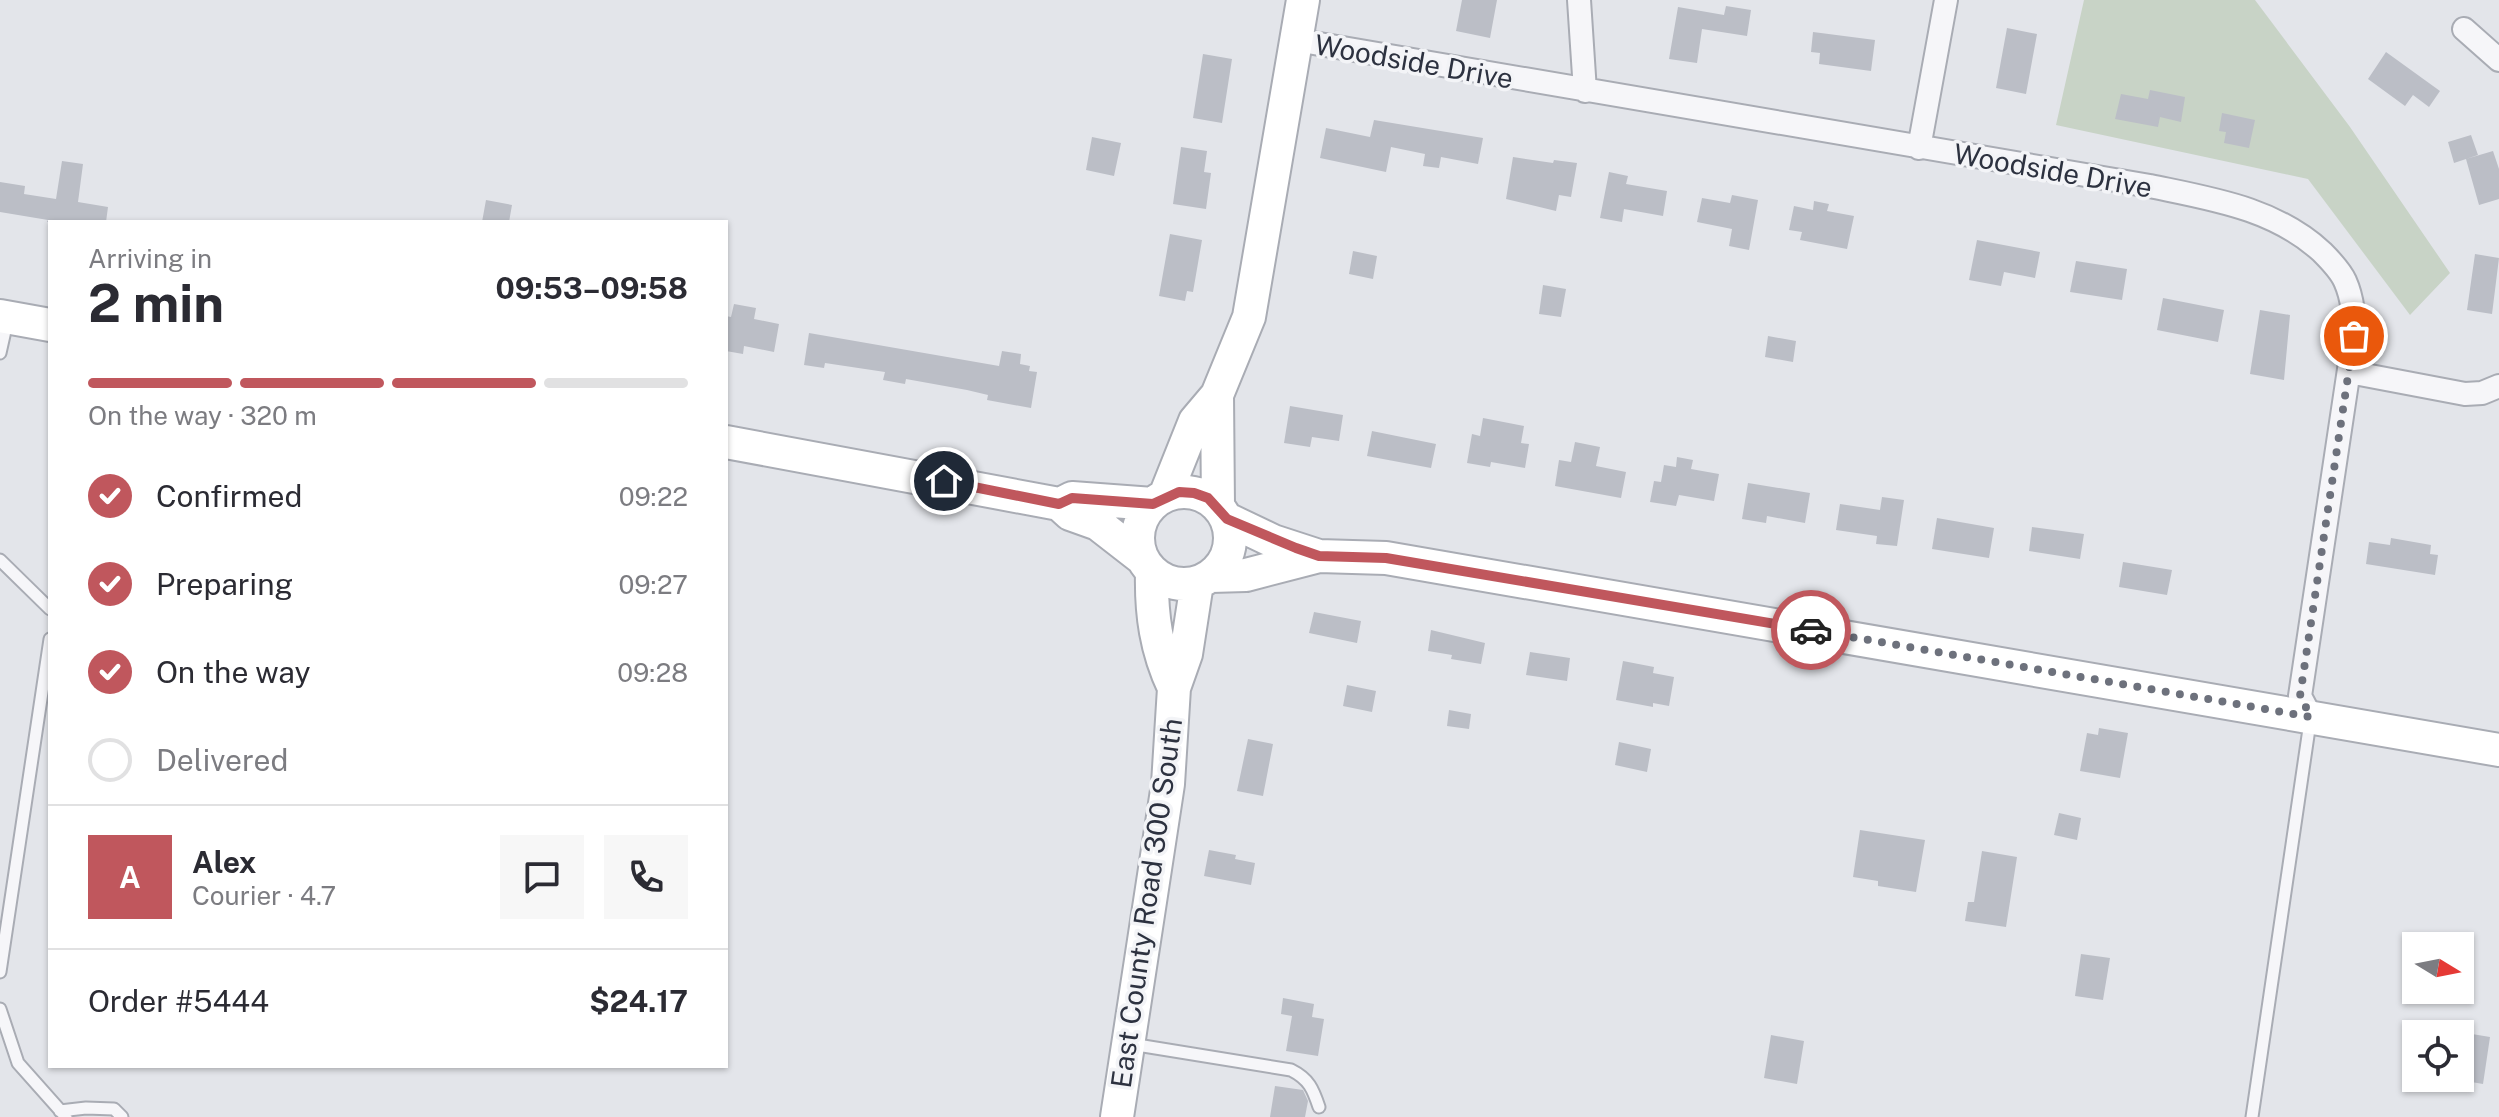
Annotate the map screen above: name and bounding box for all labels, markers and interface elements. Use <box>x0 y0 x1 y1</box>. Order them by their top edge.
street label: Woodside Drive <box>1312 27 1516 95</box>
street label: Woodside Drive <box>1951 136 2155 204</box>
text: Arriving in <box>88 243 212 274</box>
text: 09:53–09:58 <box>495 270 688 306</box>
text: 2 min <box>88 273 224 334</box>
pin <box>2320 302 2388 370</box>
icon: bag <box>2332 314 2376 358</box>
text: On the way · 320 m <box>88 400 317 431</box>
pin <box>910 447 978 515</box>
icon: home <box>922 459 966 503</box>
icon: check <box>88 474 132 518</box>
text: Confirmed <box>156 478 302 514</box>
text: 09:22 <box>619 481 688 512</box>
icon: check <box>88 562 132 606</box>
text: Preparing <box>156 566 293 602</box>
text: 09:27 <box>619 569 688 600</box>
courier <box>1771 590 1851 670</box>
icon: car <box>1789 608 1833 652</box>
icon: check <box>88 650 132 694</box>
text: On the way <box>156 654 310 690</box>
text: 09:28 <box>617 657 688 688</box>
street label: East County Road 300 South <box>1104 716 1188 1090</box>
text: Delivered <box>156 742 288 778</box>
button: chat <box>500 835 584 919</box>
button: phone <box>604 835 688 919</box>
text: Alex <box>192 844 256 880</box>
text: A <box>119 859 141 895</box>
text: Courier · 4.7 <box>192 880 336 911</box>
north arrow <box>2402 932 2474 1004</box>
map controls <box>2402 932 2474 1092</box>
text: Order #5444 <box>88 983 269 1019</box>
text: $24.17 <box>589 983 688 1019</box>
button: locate <box>2402 1020 2474 1092</box>

